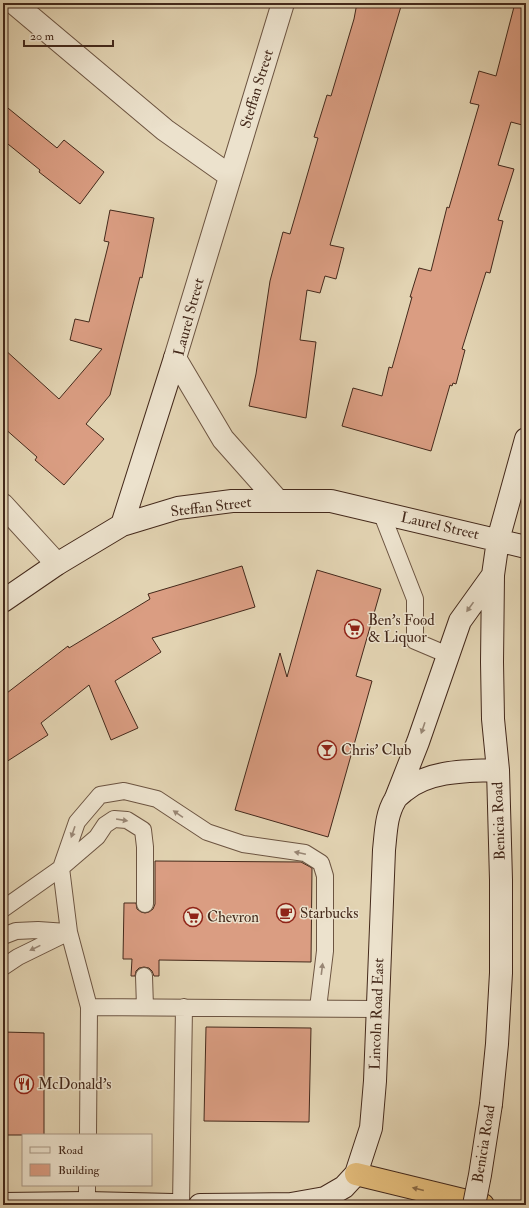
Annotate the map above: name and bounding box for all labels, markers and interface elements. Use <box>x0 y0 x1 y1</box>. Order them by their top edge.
scale bar <box>24 22 113 48</box>
text: 20 m <box>30 29 55 44</box>
street label: Steffan Street <box>236 47 278 131</box>
street label: Laurel Street <box>169 276 209 358</box>
street label: Steffan Street <box>170 493 253 521</box>
street label: Laurel Street <box>399 508 481 544</box>
one-way arrow <box>466 602 474 612</box>
place label: Ben's Food & Liquor <box>368 611 435 647</box>
supermarket icon: Ben's Food & Liquor <box>343 618 365 640</box>
one-way arrow <box>420 722 426 734</box>
bar icon: Chris' Club <box>316 739 338 761</box>
place label: Chris' Club <box>341 741 411 760</box>
street label: Benicia Road <box>488 781 510 861</box>
one-way arrow <box>173 810 183 818</box>
one-way arrow <box>116 817 129 823</box>
one-way arrow <box>70 826 76 838</box>
one-way arrow <box>294 849 306 855</box>
cafe icon: Starbucks <box>275 902 297 924</box>
place label: Starbucks <box>300 904 358 923</box>
supermarket icon: Chevron <box>182 906 204 928</box>
place label: Chevron <box>207 908 259 927</box>
one-way arrow <box>30 945 41 952</box>
street label: Lincoln Road East <box>366 958 388 1070</box>
one-way arrow <box>319 963 326 975</box>
restaurant icon: McDonald's <box>13 1073 35 1095</box>
place label: McDonald's <box>38 1075 111 1094</box>
street label: Benicia Road <box>468 1103 500 1184</box>
legend <box>22 1134 152 1186</box>
text: Road <box>58 1143 83 1158</box>
text: Building <box>58 1163 101 1178</box>
one-way arrow <box>411 1186 424 1192</box>

